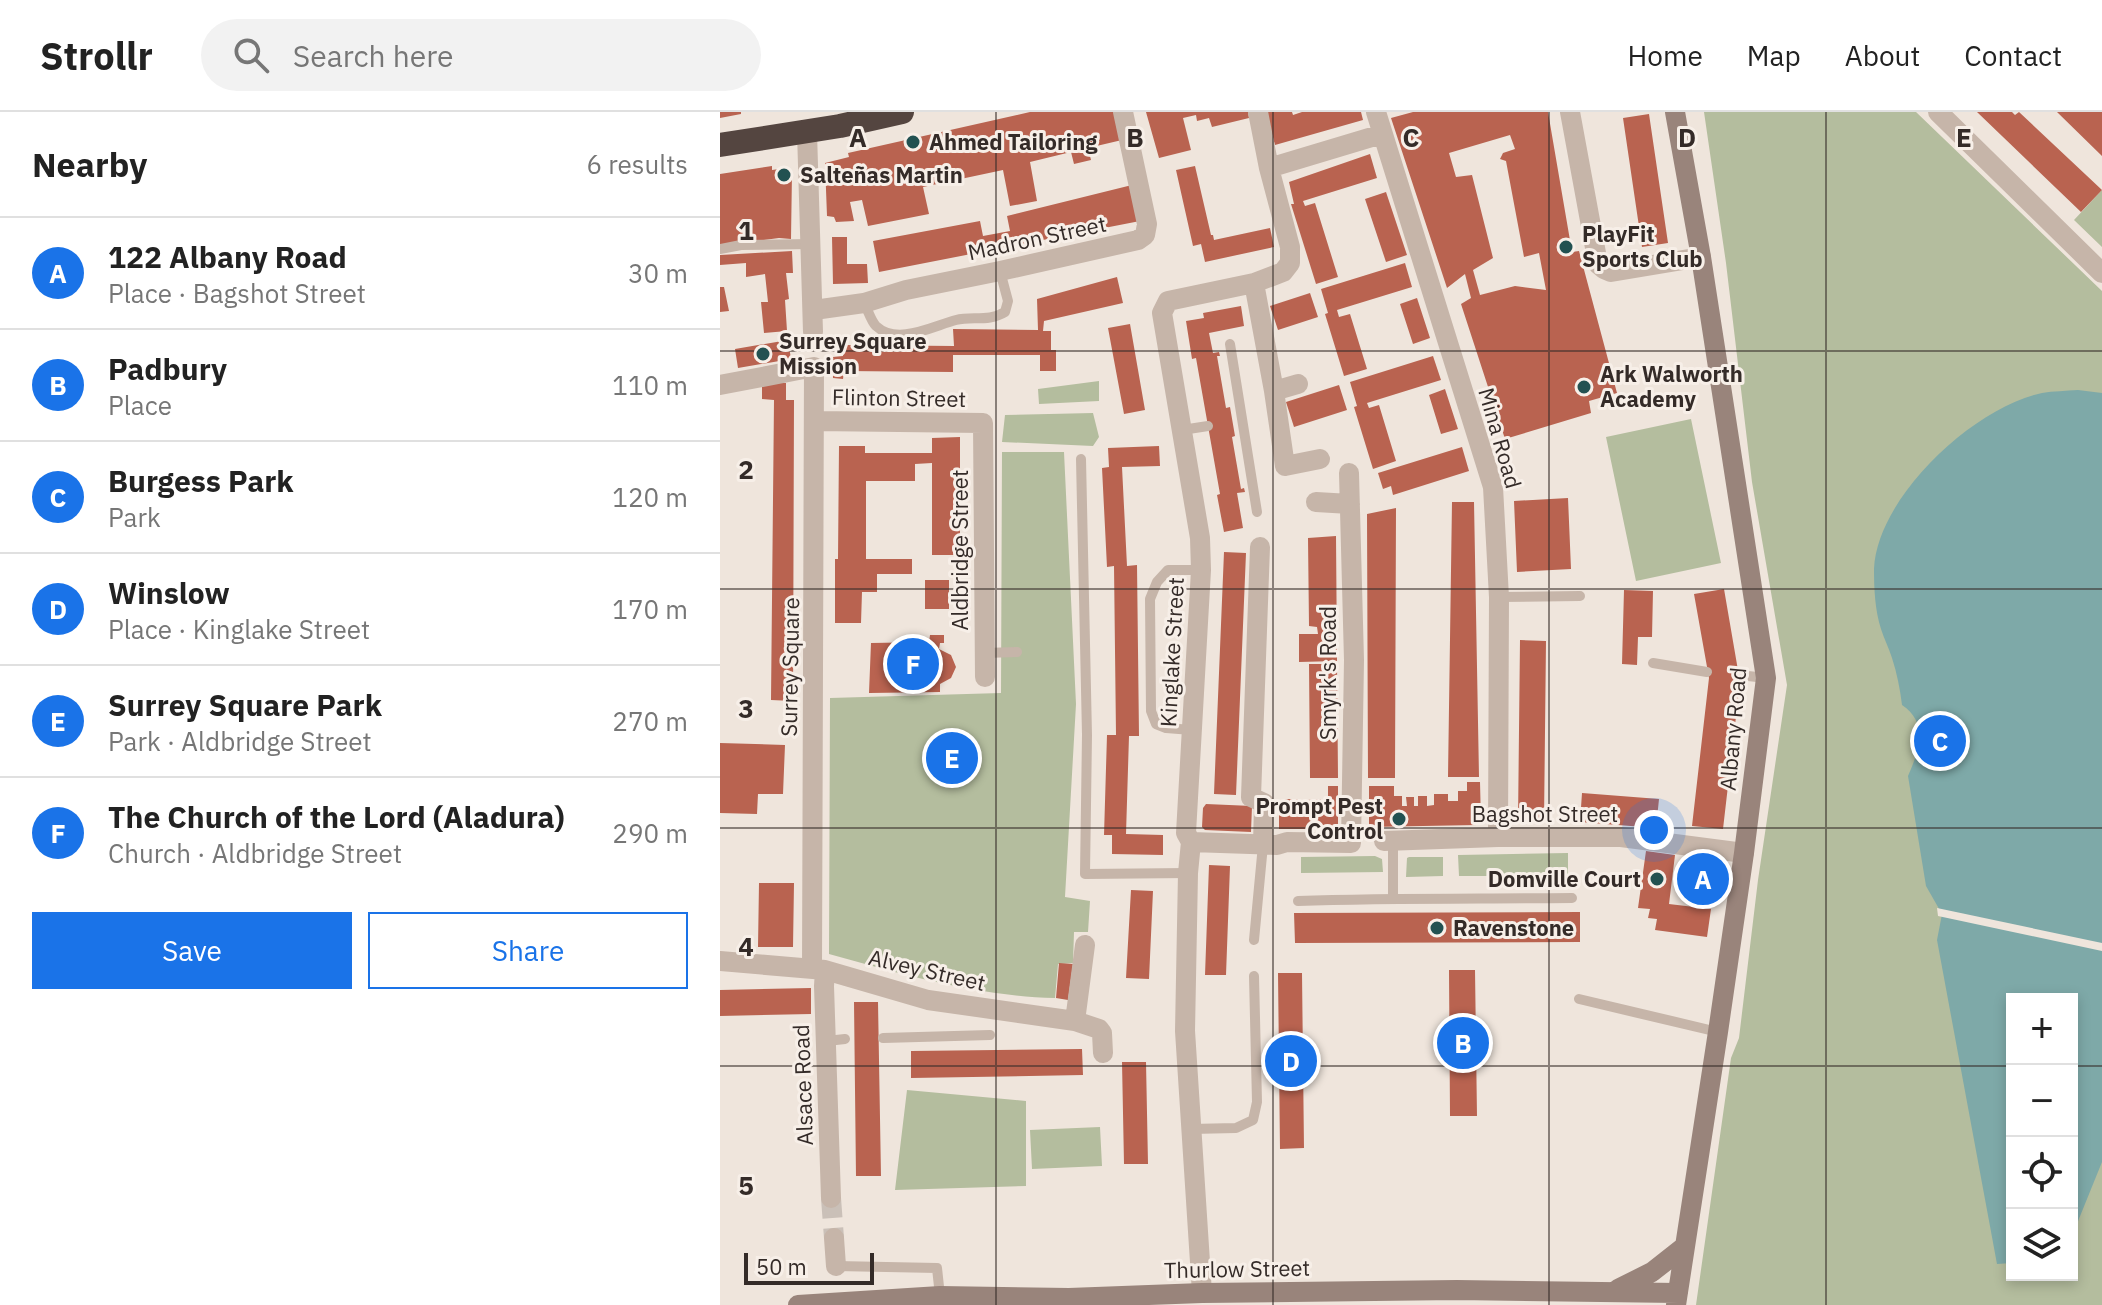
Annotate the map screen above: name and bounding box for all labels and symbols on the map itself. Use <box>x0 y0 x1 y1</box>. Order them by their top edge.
text: A <box>849 120 867 154</box>
text: B <box>1126 120 1144 154</box>
text: C <box>1403 120 1420 154</box>
text: D <box>1678 120 1696 154</box>
text: E <box>1956 120 1972 154</box>
place label: Ahmed Tailoring <box>929 127 1098 156</box>
marker: Ahmed Tailoring <box>904 133 922 151</box>
place label: Salteñas Martin <box>800 160 963 189</box>
marker: Salteñas Martin <box>775 166 793 184</box>
street label: Madron Street <box>965 209 1109 266</box>
text: 1 <box>738 213 754 247</box>
place label: PlayFit Sports Club <box>1582 219 1703 273</box>
marker: PlayFit Sports Club <box>1557 238 1575 256</box>
place label: Surrey Square Mission <box>779 326 927 380</box>
marker: Surrey Square Mission <box>754 345 772 363</box>
place label: Ark Walworth Academy <box>1600 359 1743 413</box>
marker: Ark Walworth Academy <box>1575 378 1593 396</box>
street label: Flinton Street <box>832 382 966 413</box>
street label: Mina Road <box>1472 384 1529 492</box>
text: 2 <box>738 452 754 486</box>
street label: Aldbridge Street <box>945 469 974 631</box>
street label: Kinglake Street <box>1153 576 1190 728</box>
street label: Surrey Square <box>774 597 805 737</box>
street label: Smyrk's Road <box>1313 606 1342 740</box>
pin: F <box>887 634 939 694</box>
street label: Albany Road <box>1713 666 1752 792</box>
text: 3 <box>738 691 754 725</box>
pin: C <box>1914 711 1966 771</box>
pin: E <box>926 728 978 788</box>
place label: Prompt Pest Control <box>1255 791 1383 845</box>
street label: Bagshot Street <box>1472 799 1618 828</box>
marker: Prompt Pest Control <box>1390 810 1408 828</box>
your location <box>1634 810 1674 850</box>
pin: A <box>1677 849 1729 909</box>
place label: Domville Court <box>1488 864 1641 893</box>
marker: Domville Court <box>1648 870 1666 888</box>
place label: Ravenstone <box>1453 913 1574 942</box>
marker: Ravenstone <box>1428 919 1446 937</box>
text: 4 <box>738 929 754 963</box>
street label: Alvey Street <box>866 942 988 997</box>
pin: B <box>1437 1013 1489 1073</box>
street label: Alsace Road <box>786 1024 819 1146</box>
pin: D <box>1265 1031 1317 1091</box>
text: 5 <box>738 1168 754 1202</box>
scale bar <box>744 1249 874 1285</box>
street label: Thurlow Street <box>1164 1253 1310 1284</box>

